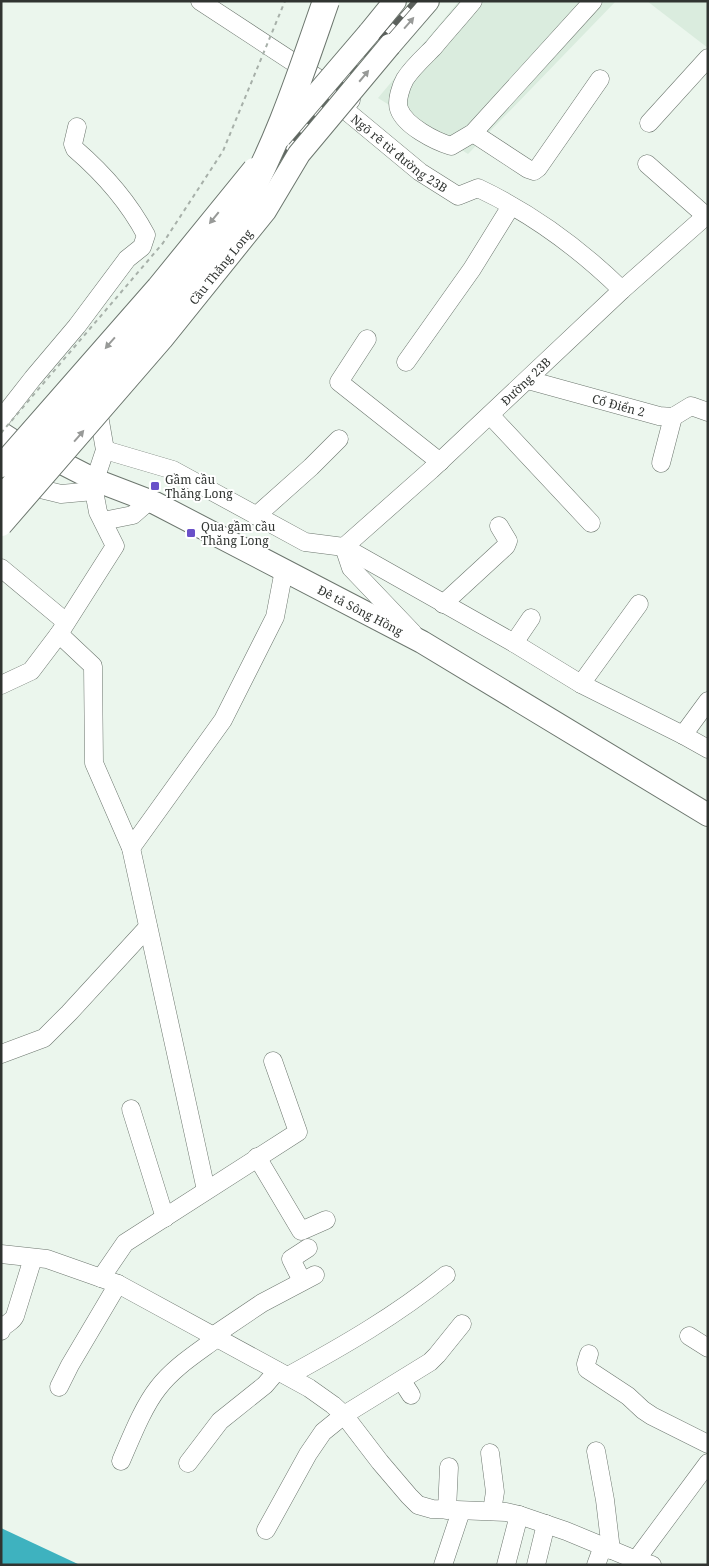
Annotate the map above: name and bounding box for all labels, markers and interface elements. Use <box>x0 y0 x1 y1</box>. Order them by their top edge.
one-way arrow <box>403 18 415 30</box>
one-way arrow <box>359 70 370 83</box>
street label: Ngõ rẽ từ đường 23B <box>348 110 451 196</box>
one-way arrow <box>209 211 220 224</box>
street label: Cầu Thăng Long <box>185 225 256 308</box>
one-way arrow <box>104 336 116 348</box>
street label: Đường 23B <box>497 353 554 409</box>
street label: Cổ Điển 2 <box>590 390 647 420</box>
one-way arrow <box>73 429 84 442</box>
place label: Gầm cầu Thăng Long <box>165 471 233 502</box>
marker: Gầm cầu Thăng Long <box>149 480 161 492</box>
place label: Qua gầm cầu Thăng Long <box>201 518 276 549</box>
marker: Qua gầm cầu Thăng Long <box>185 527 197 539</box>
street label: Đê tả Sông Hồng <box>315 581 407 639</box>

